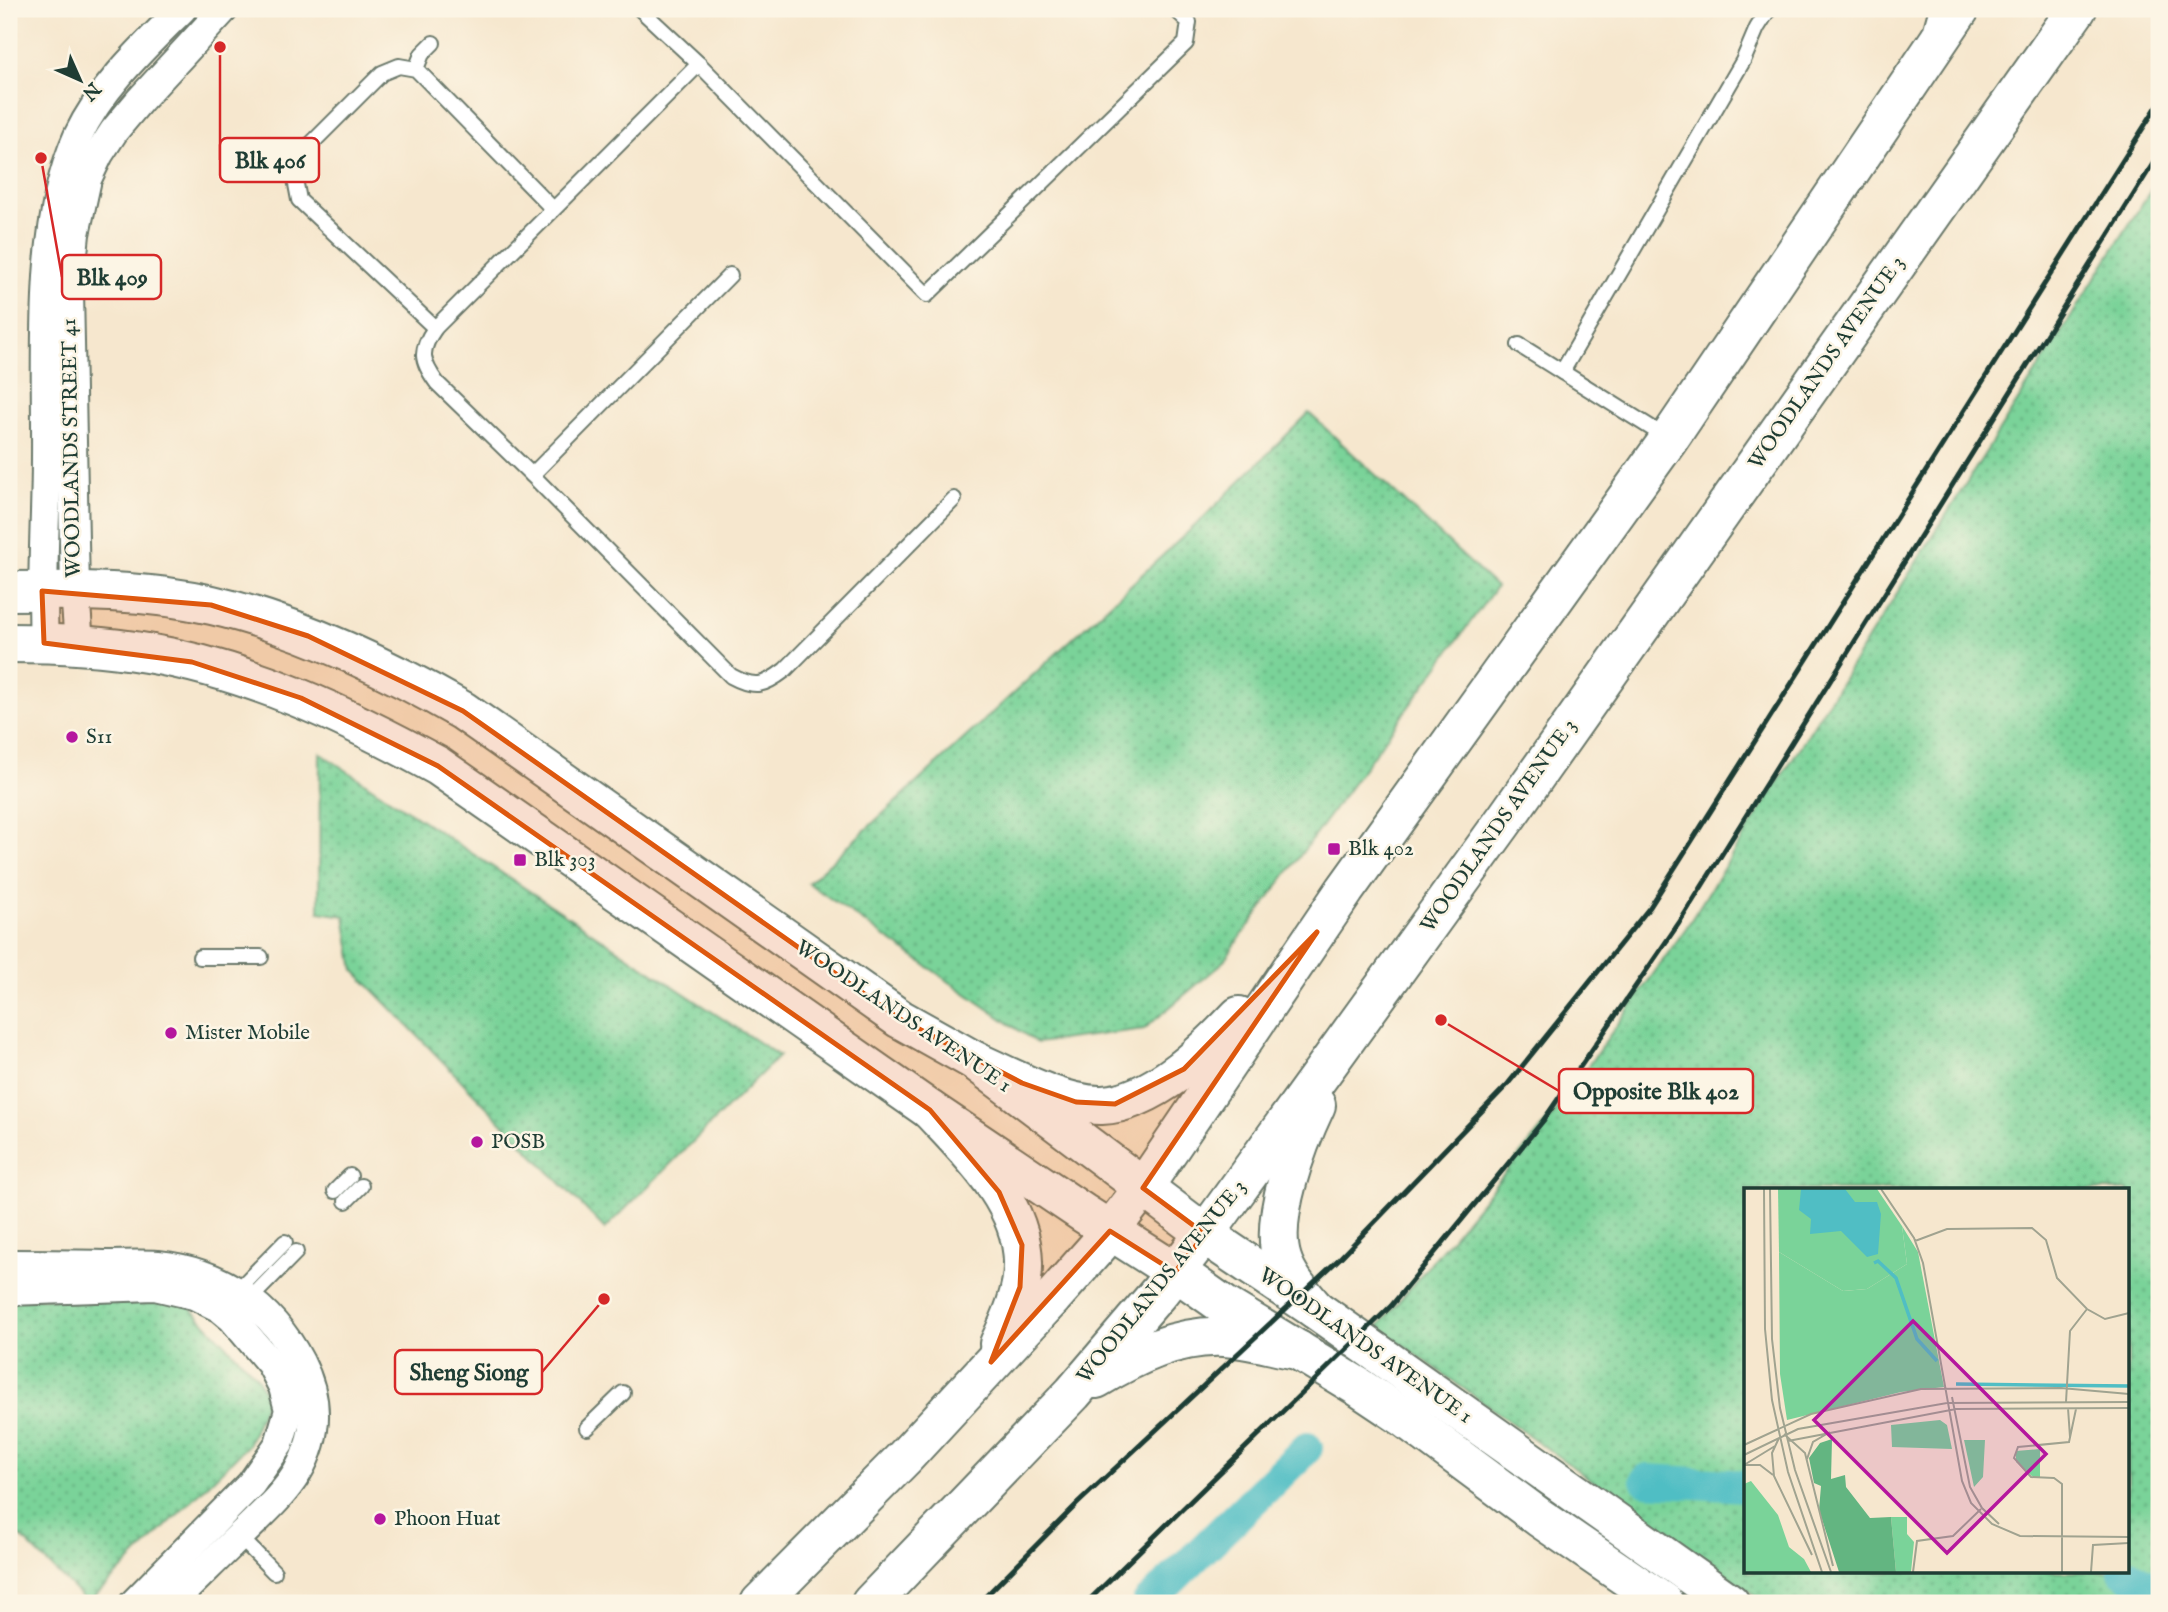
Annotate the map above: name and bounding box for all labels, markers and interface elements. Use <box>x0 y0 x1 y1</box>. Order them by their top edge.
north arrow <box>46 46 116 116</box>
text: N <box>76 76 106 105</box>
callout: Blk 406 <box>220 138 319 182</box>
text: Blk 406 <box>234 147 307 176</box>
street label: WOODLANDS AVENUE 3 <box>1743 251 1911 475</box>
callout: Blk 409 <box>62 255 161 299</box>
text: Blk 409 <box>76 264 148 293</box>
street label: WOODLANDS STREET 41 <box>56 318 88 578</box>
street label: WOODLANDS AVENUE 3 <box>1415 714 1583 938</box>
place label: S11 <box>86 724 112 751</box>
marker: S11 <box>64 729 80 745</box>
place label: Blk 402 <box>1348 836 1414 863</box>
marker: Blk 402 <box>1326 841 1342 857</box>
place label: Blk 303 <box>534 847 595 874</box>
marker: Blk 303 <box>512 852 528 868</box>
street label: WOODLANDS AVENUE 1 <box>790 935 1016 1099</box>
place label: Mister Mobile <box>185 1020 310 1047</box>
marker: Mister Mobile <box>163 1025 179 1041</box>
callout: Opposite Blk 402 <box>1559 1069 1753 1113</box>
text: Opposite Blk 402 <box>1573 1078 1739 1107</box>
place label: POSB <box>491 1129 545 1156</box>
marker: POSB <box>469 1134 485 1150</box>
street label: WOODLANDS AVENUE 3 <box>1071 1174 1253 1390</box>
inset map <box>1744 1188 2130 1574</box>
street label: WOODLANDS AVENUE 1 <box>1253 1262 1477 1430</box>
callout: Sheng Siong <box>395 1350 542 1394</box>
text: Sheng Siong <box>409 1359 530 1388</box>
place label: Phoon Huat <box>394 1506 501 1533</box>
marker: Phoon Huat <box>372 1511 388 1527</box>

